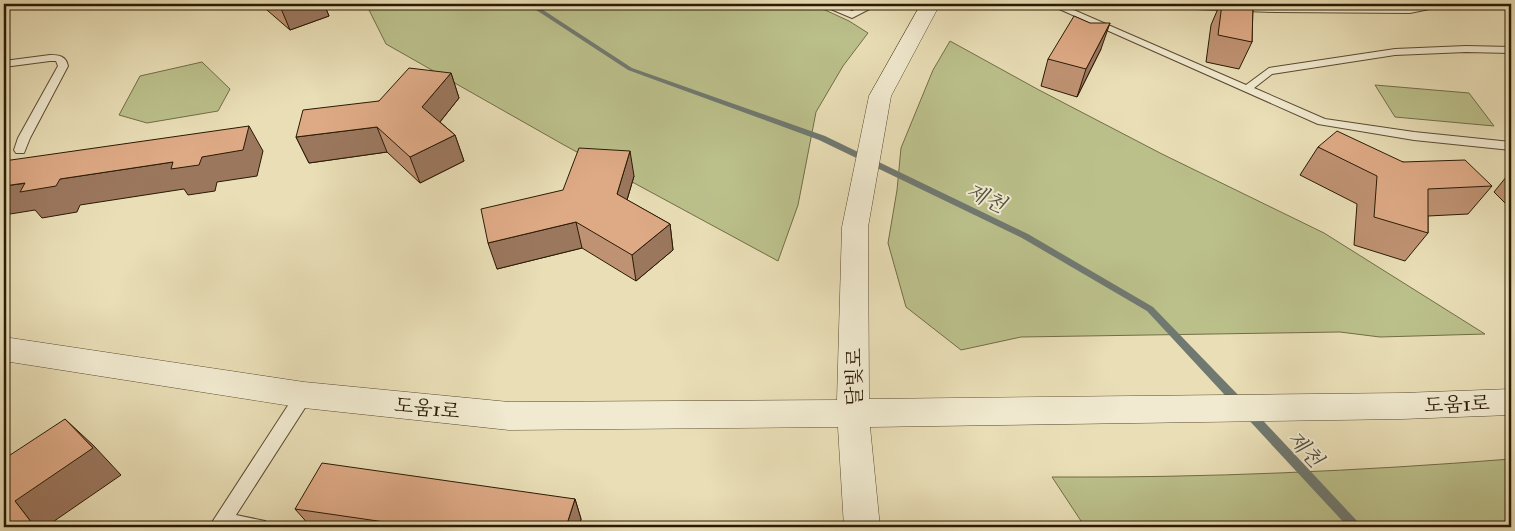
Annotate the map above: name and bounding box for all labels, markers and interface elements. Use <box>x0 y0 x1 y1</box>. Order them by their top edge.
water label: 제천 <box>962 177 1011 219</box>
street label: 달빛로 <box>842 348 866 406</box>
street label: 도움1로 <box>1424 391 1490 417</box>
street label: 도움1로 <box>393 393 461 423</box>
water label: 제천 <box>1282 425 1330 474</box>

